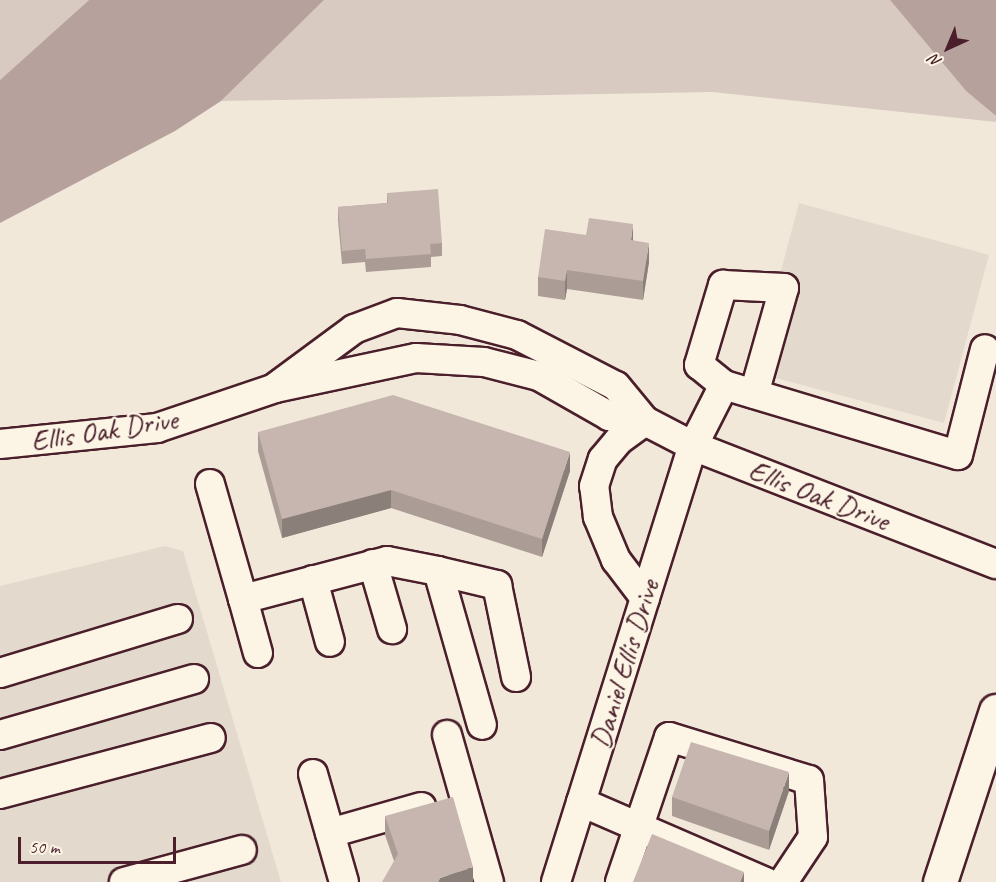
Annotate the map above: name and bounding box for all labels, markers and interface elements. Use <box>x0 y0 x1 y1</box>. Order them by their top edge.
north arrow <box>918 18 978 78</box>
text: N <box>925 50 946 72</box>
street label: Ellis Oak Drive <box>28 401 180 459</box>
street label: Ellis Oak Drive <box>743 451 895 539</box>
street label: Daniel Ellis Drive <box>581 575 667 753</box>
scale bar <box>21 825 178 863</box>
text: 50 m <box>29 836 60 858</box>

